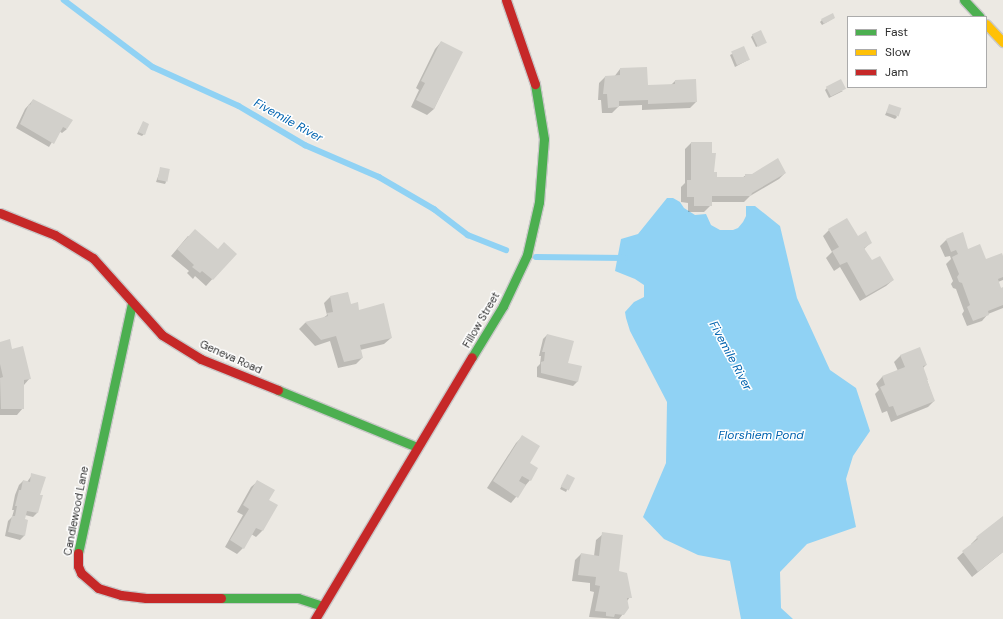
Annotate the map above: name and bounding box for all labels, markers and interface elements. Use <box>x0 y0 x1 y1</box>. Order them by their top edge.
legend <box>847 16 987 88</box>
text: Fast <box>885 24 908 40</box>
text: Slow <box>885 44 911 60</box>
text: Jam <box>885 64 908 80</box>
water label: Fivemile River <box>251 96 325 146</box>
street label: Fillow Street <box>460 290 502 350</box>
water label: Fivemile River <box>706 319 754 393</box>
street label: Geneva Road <box>198 337 264 377</box>
water label: Florshiem Pond <box>718 429 804 443</box>
street label: Candlewood Lane <box>61 465 91 557</box>

